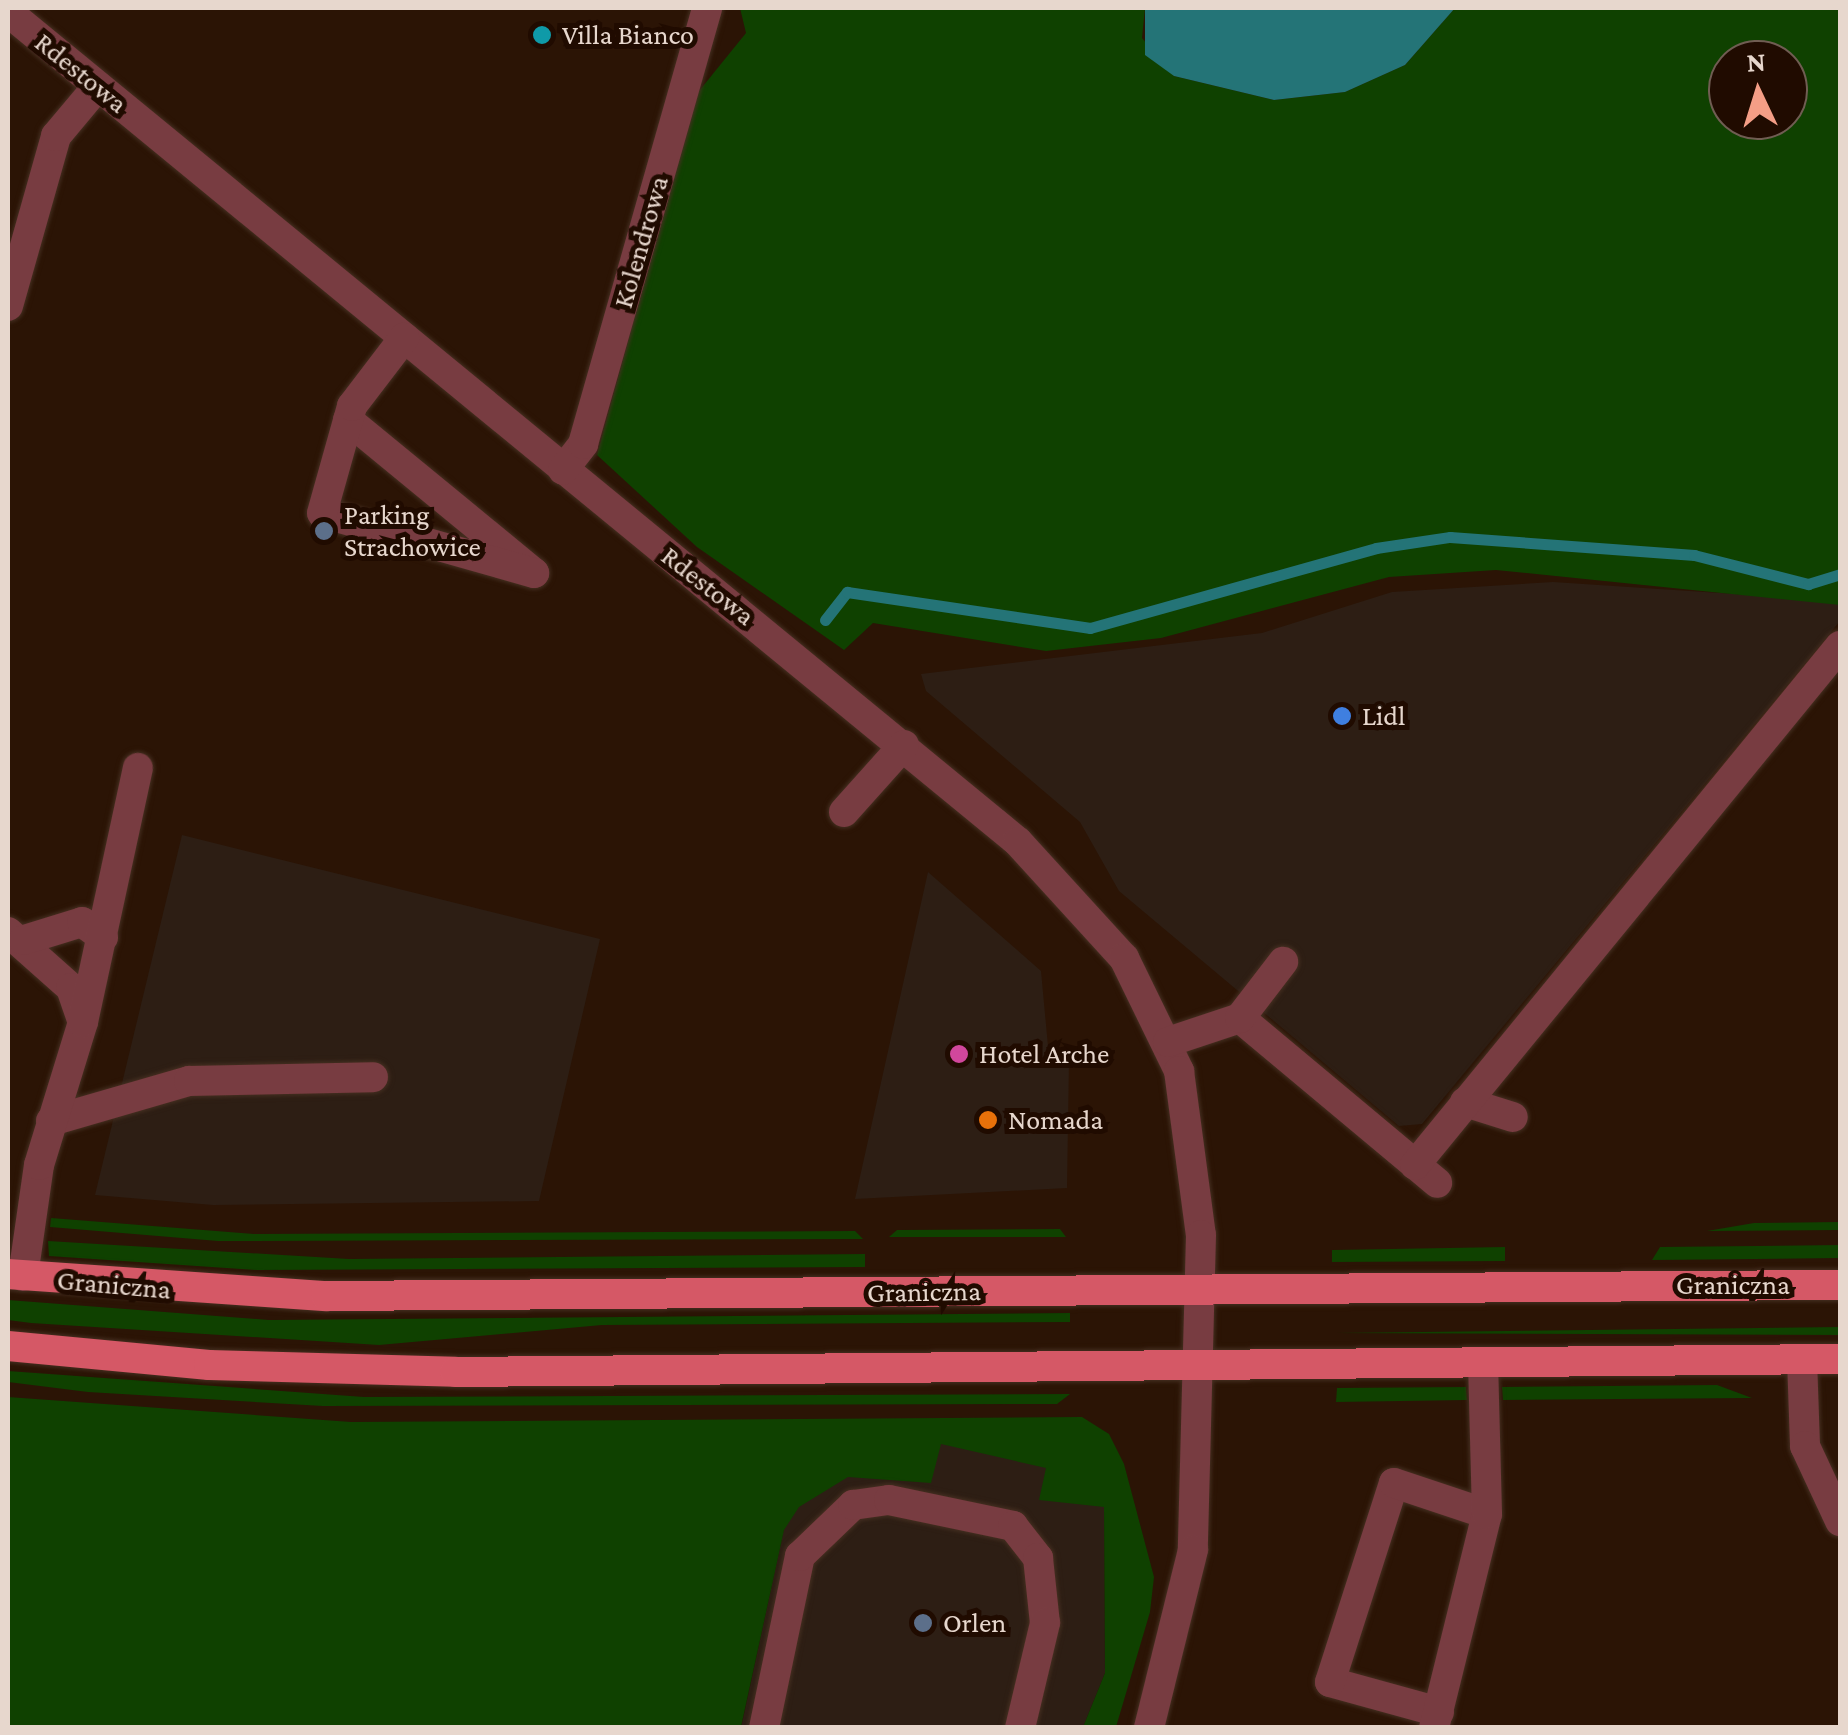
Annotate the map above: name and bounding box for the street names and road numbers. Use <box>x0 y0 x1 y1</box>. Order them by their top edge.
street label: Rdestowa <box>28 25 134 121</box>
street label: Kolendrowa <box>606 172 676 312</box>
street label: Rdestowa <box>655 539 761 633</box>
street label: Graniczna <box>56 1263 172 1307</box>
street label: Graniczna <box>1676 1268 1790 1302</box>
street label: Graniczna <box>867 1274 981 1310</box>

